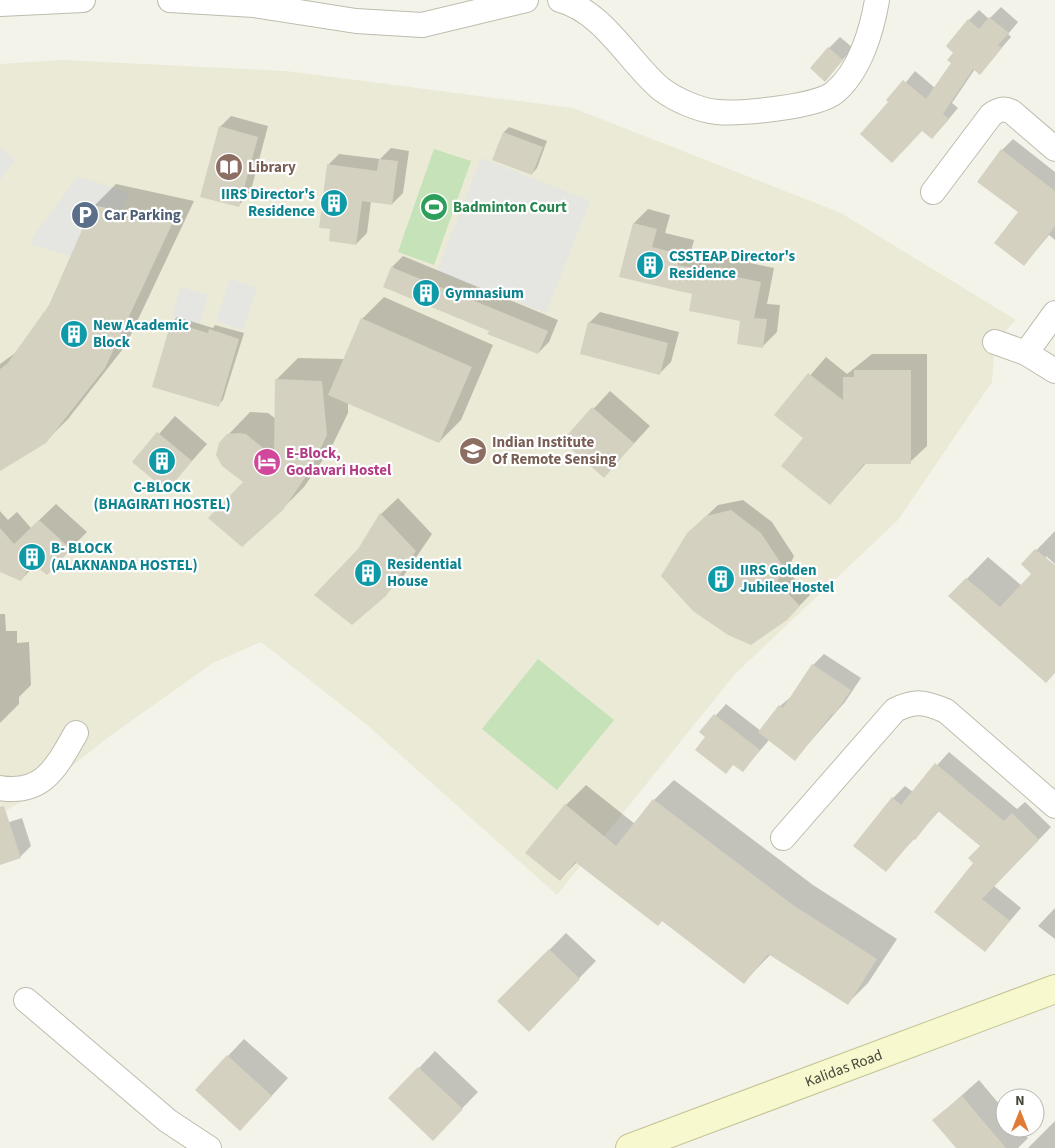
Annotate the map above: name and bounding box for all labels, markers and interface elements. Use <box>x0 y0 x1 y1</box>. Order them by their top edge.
library icon: Library <box>214 152 244 182</box>
place label: Library <box>248 157 296 178</box>
place label: IIRS Director's Residence <box>221 184 315 222</box>
building icon: IIRS Director's Residence <box>319 188 349 218</box>
sports icon: Badminton Court <box>419 192 449 222</box>
place label: Badminton Court <box>453 197 567 218</box>
parking icon: Car Parking <box>70 200 100 230</box>
place label: Car Parking <box>104 205 181 226</box>
place label: CSSTEAP Director's Residence <box>669 246 796 284</box>
building icon: CSSTEAP Director's Residence <box>635 250 665 280</box>
building icon: Gymnasium <box>411 278 441 308</box>
place label: Gymnasium <box>445 283 524 304</box>
place label: New Academic Block <box>93 315 189 353</box>
building icon: New Academic Block <box>59 319 89 349</box>
place label: Indian Institute Of Remote Sensing <box>492 432 616 470</box>
school or university icon: Indian Institute Of Remote Sensing <box>458 436 488 466</box>
place label: E-Block, Godavari Hostel <box>286 443 392 481</box>
building icon: C-BLOCK (BHAGIRATI HOSTEL) <box>147 446 177 476</box>
hotel icon: E-Block, Godavari Hostel <box>252 447 282 477</box>
place label: C-BLOCK (BHAGIRATI HOSTEL) <box>93 477 231 515</box>
place label: B- BLOCK (ALAKNANDA HOSTEL) <box>51 538 198 576</box>
building icon: B- BLOCK (ALAKNANDA HOSTEL) <box>17 542 47 572</box>
place label: Residential House <box>387 554 462 592</box>
building icon: Residential House <box>353 558 383 588</box>
place label: IIRS Golden Jubilee Hostel <box>740 560 835 598</box>
building icon: IIRS Golden Jubilee Hostel <box>706 564 736 594</box>
street label: Kalidas Road <box>802 1045 885 1093</box>
north arrow <box>995 1088 1045 1138</box>
text: N <box>1015 1091 1025 1111</box>

